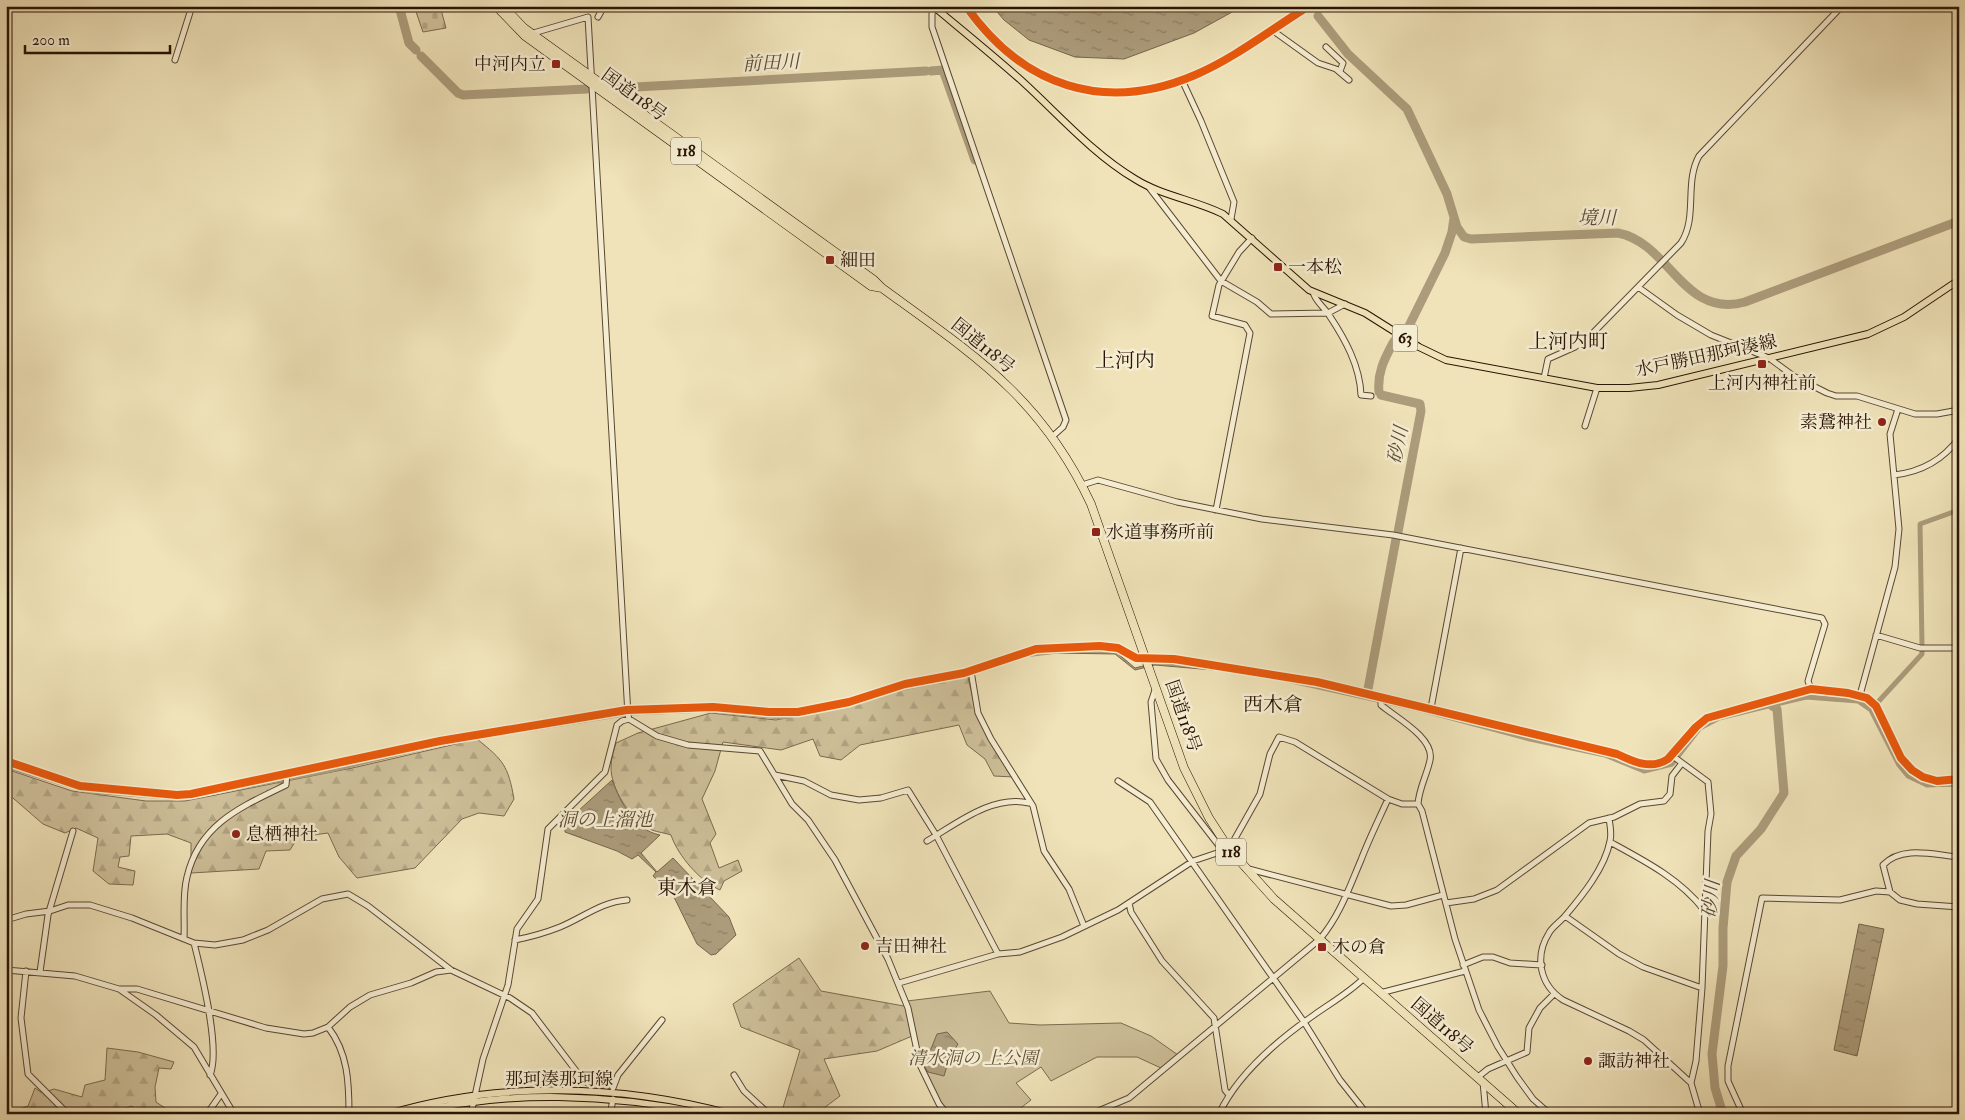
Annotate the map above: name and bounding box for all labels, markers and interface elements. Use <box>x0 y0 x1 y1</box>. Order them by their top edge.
scale bar <box>25 22 170 54</box>
text: 200 m <box>32 31 70 50</box>
water label: 前田川 <box>742 49 802 76</box>
place label: 中河内立 <box>474 53 546 76</box>
marker: 中河内立 <box>550 58 562 70</box>
street label: 国道118号 <box>597 64 671 126</box>
road number: 118 <box>671 138 701 164</box>
water label: 境川 <box>1578 206 1618 230</box>
place label: 細田 <box>840 249 876 272</box>
marker: 細田 <box>824 254 836 266</box>
place label: 一本松 <box>1288 256 1342 279</box>
marker: 一本松 <box>1272 261 1284 273</box>
street label: 国道118号 <box>947 313 1019 379</box>
road number: 63 <box>1392 324 1418 352</box>
district label: 上河内町 <box>1528 329 1608 354</box>
street label: 水戸勝田那珂湊線 <box>1633 330 1779 382</box>
district label: 上河内 <box>1095 348 1155 373</box>
marker: 上河内神社前 <box>1756 358 1768 370</box>
place label: 上河内神社前 <box>1708 372 1816 395</box>
place label: 素鵞神社 <box>1800 411 1872 434</box>
marker: 素鵞神社 <box>1876 416 1888 428</box>
water label: 砂川 <box>1383 422 1414 466</box>
place label: 水道事務所前 <box>1106 521 1214 544</box>
marker: 水道事務所前 <box>1090 526 1102 538</box>
street label: 国道118号 <box>1160 677 1206 755</box>
district label: 西木倉 <box>1243 692 1303 717</box>
water label: 洞の上溜池 <box>557 808 654 832</box>
place label: 息栖神社 <box>246 823 318 846</box>
marker: 息栖神社 <box>230 828 242 840</box>
road number: 118 <box>1216 839 1246 866</box>
district label: 東木倉 <box>657 875 717 900</box>
water label: 砂川 <box>1697 877 1725 919</box>
place label: 吉田神社 <box>875 935 947 958</box>
place label: 木の倉 <box>1332 936 1386 959</box>
marker: 吉田神社 <box>859 940 871 952</box>
marker: 木の倉 <box>1316 941 1328 953</box>
street label: 国道118号 <box>1406 993 1478 1059</box>
park label: 清水洞の 上公園 <box>908 1047 1041 1070</box>
place label: 諏訪神社 <box>1598 1050 1670 1073</box>
marker: 諏訪神社 <box>1582 1055 1594 1067</box>
street label: 那珂湊那珂線 <box>505 1068 613 1091</box>

